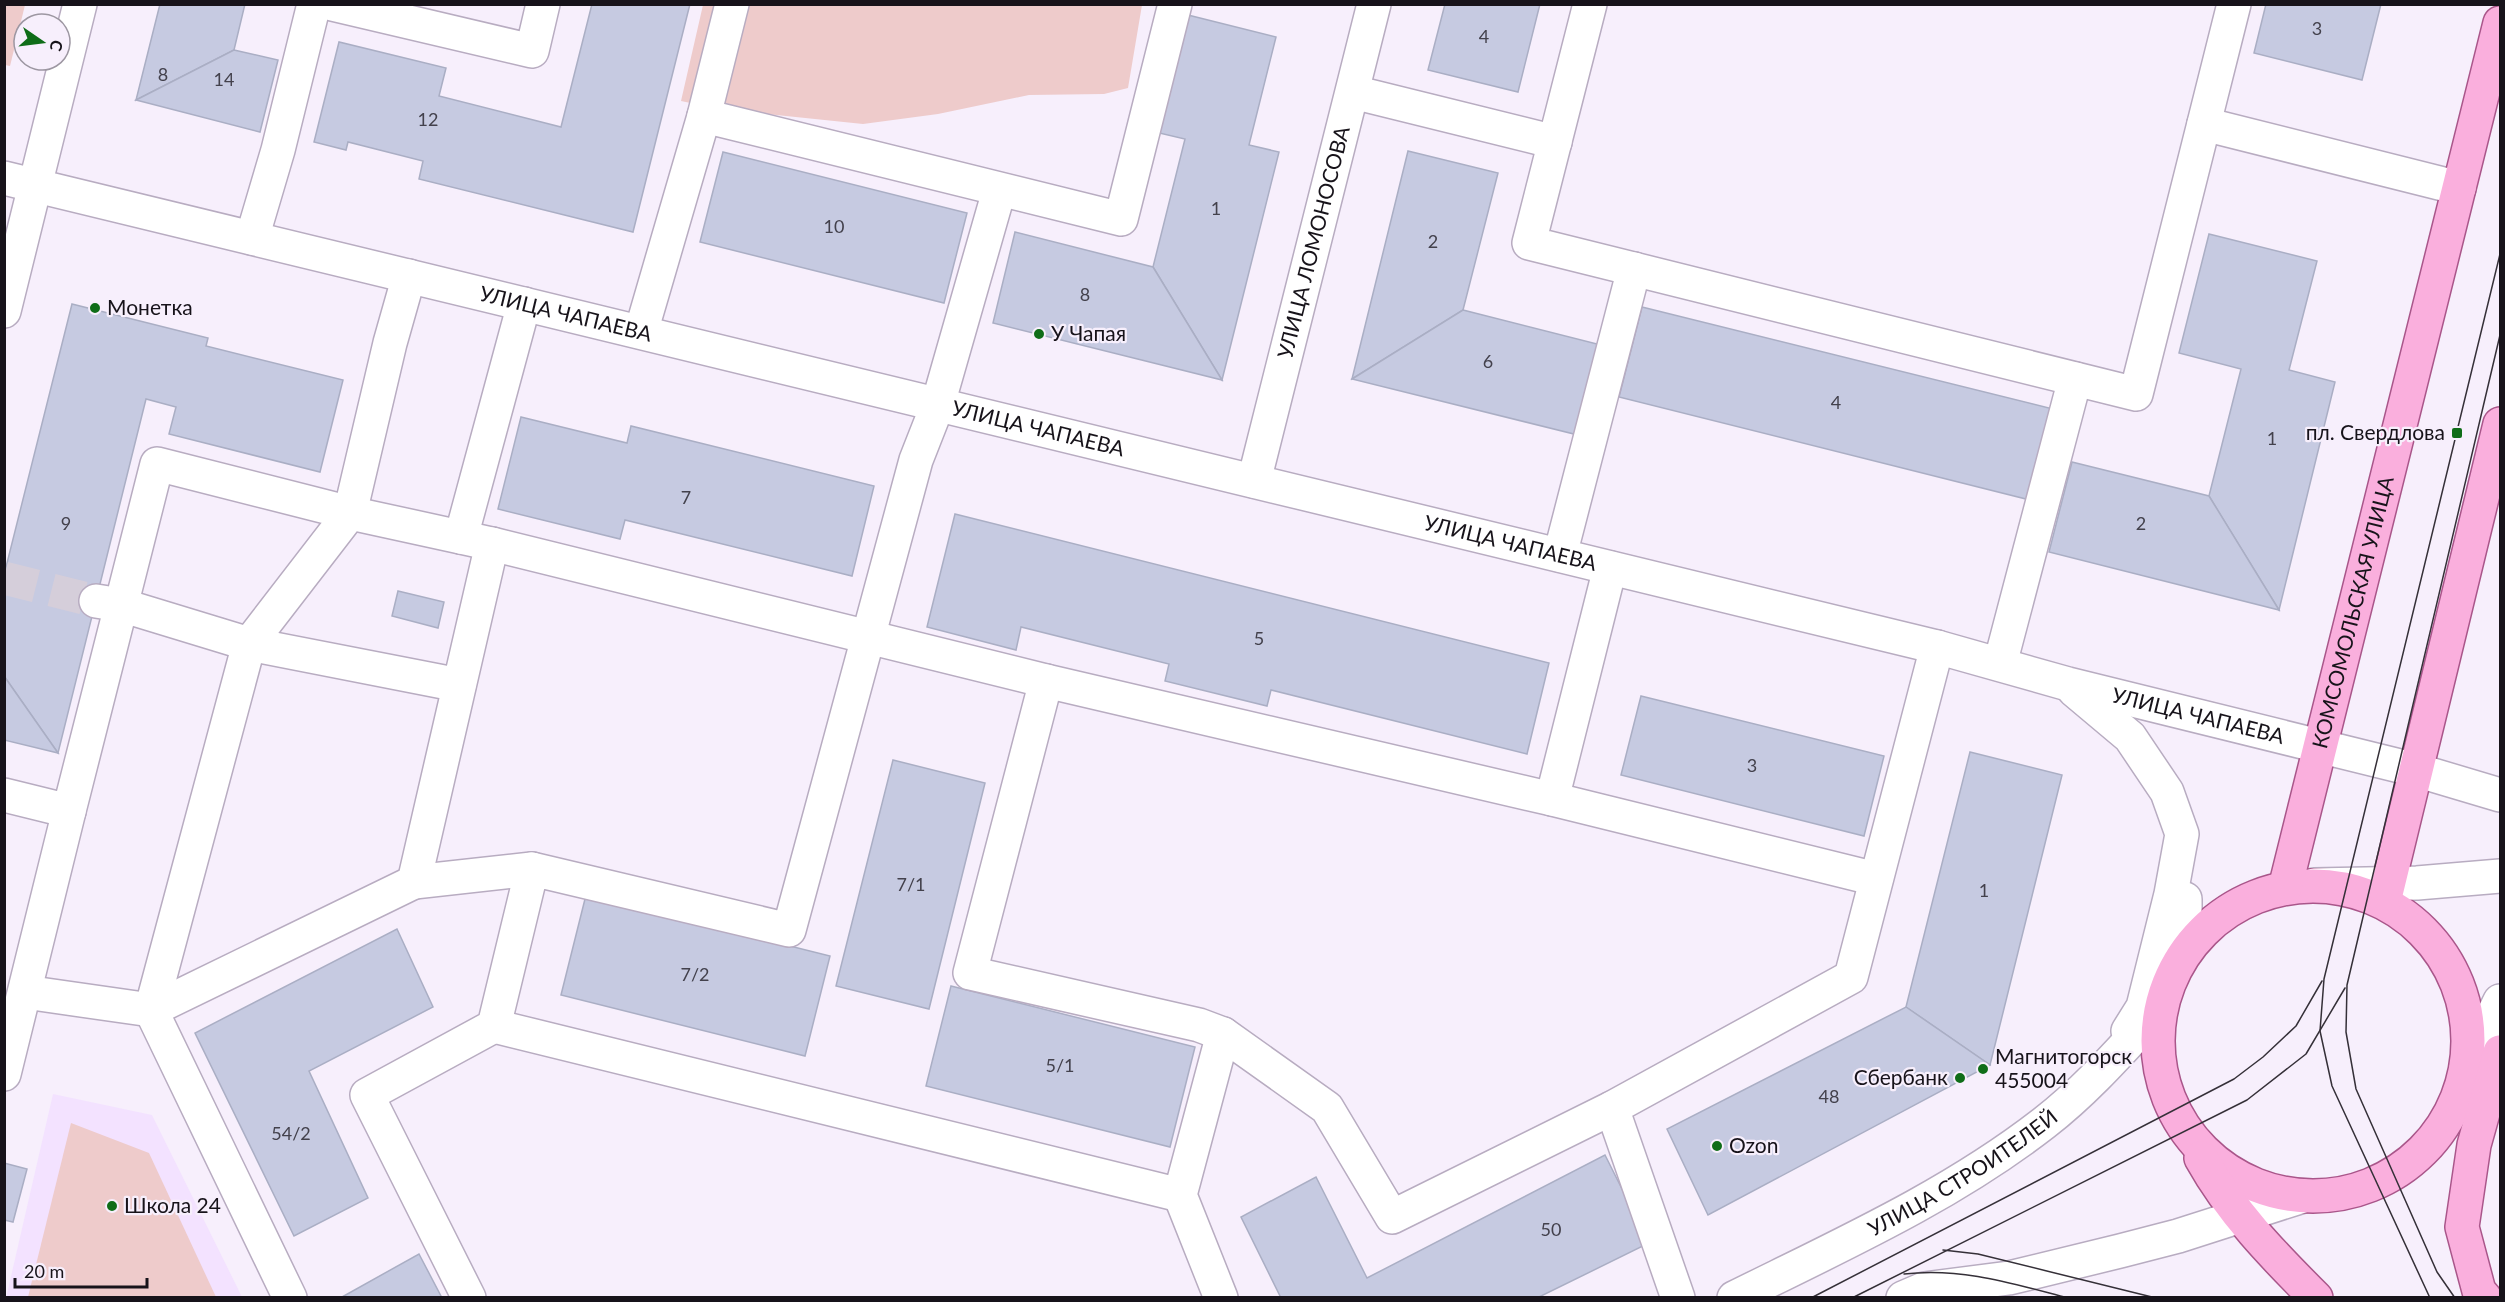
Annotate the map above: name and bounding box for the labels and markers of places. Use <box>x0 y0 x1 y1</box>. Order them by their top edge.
place label: Монетка <box>107 294 193 319</box>
marker: Монетка <box>88 301 102 315</box>
place label: У Чапая <box>1051 320 1126 345</box>
marker: У Чапая <box>1032 327 1046 341</box>
place label: пл. Свердлова <box>2306 419 2445 444</box>
marker: пл. Свердлова <box>2450 426 2464 440</box>
place label: Магнитогорск 455004 <box>1995 1043 2132 1092</box>
marker: Магнитогорск 455004 <box>1976 1062 1990 1076</box>
place label: Сбербанк <box>1854 1064 1948 1089</box>
marker: Сбербанк <box>1953 1071 1967 1085</box>
place label: Ozon <box>1729 1132 1779 1157</box>
marker: Ozon <box>1710 1139 1724 1153</box>
place label: Школа 24 <box>124 1192 221 1217</box>
marker: Школа 24 <box>105 1199 119 1213</box>

